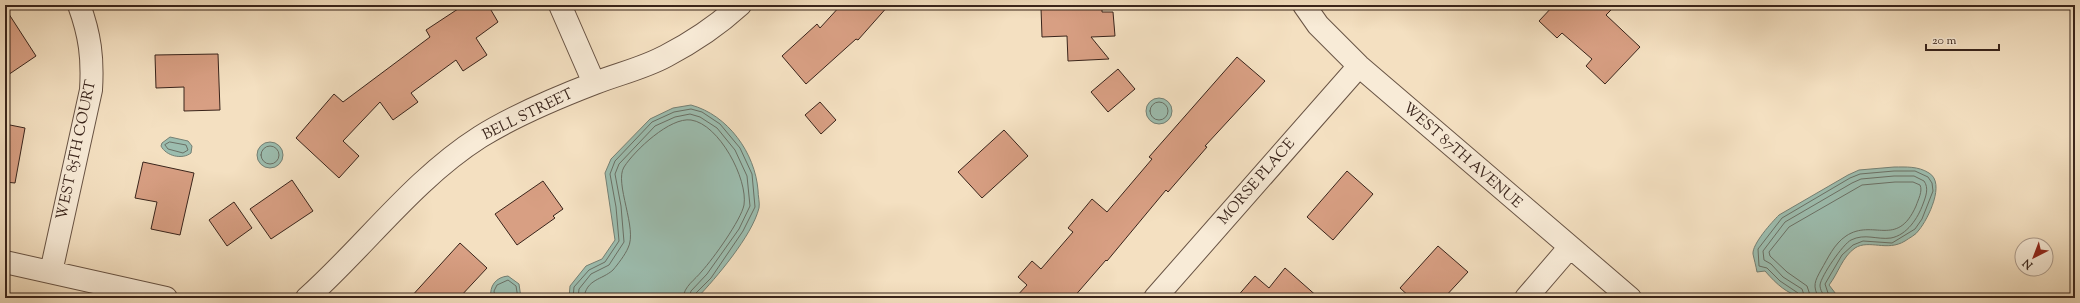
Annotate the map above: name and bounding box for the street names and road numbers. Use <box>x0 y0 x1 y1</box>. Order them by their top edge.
street label: WEST 85TH COURT <box>52 78 102 222</box>
street label: BELL STREET <box>479 84 577 146</box>
street label: WEST 87TH AVENUE <box>1398 98 1526 214</box>
street label: MORSE PLACE <box>1214 134 1300 230</box>

